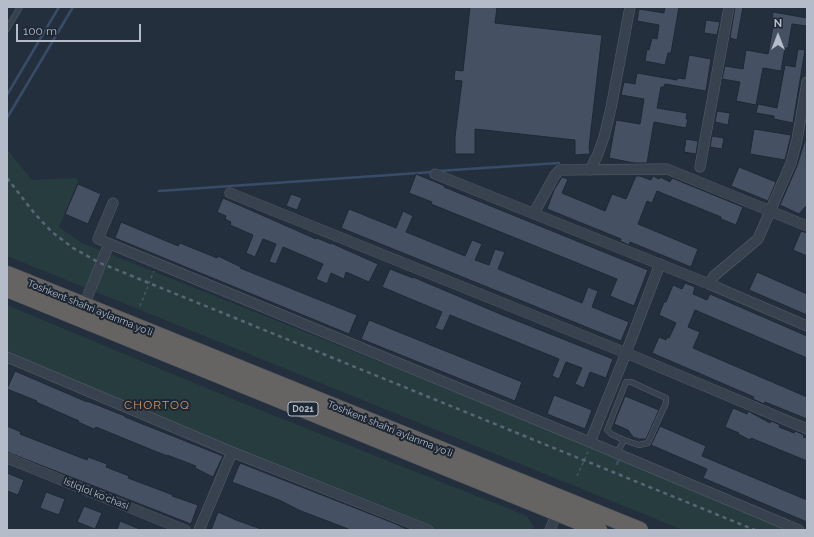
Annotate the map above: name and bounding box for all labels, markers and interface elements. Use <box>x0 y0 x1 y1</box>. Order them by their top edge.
scale bar <box>18 16 143 42</box>
north arrow <box>758 16 798 56</box>
text: N <box>774 17 782 30</box>
text: 100 m <box>23 24 57 38</box>
street label: Toshkent shahri aylanma yoʻli <box>26 277 154 339</box>
district label: CHORTOQ <box>124 398 190 412</box>
street label: Toshkent shahri aylanma yoʻli <box>326 398 454 460</box>
road number: D021 <box>288 402 318 416</box>
street label: Istiqlol koʻchasi <box>62 475 130 513</box>

